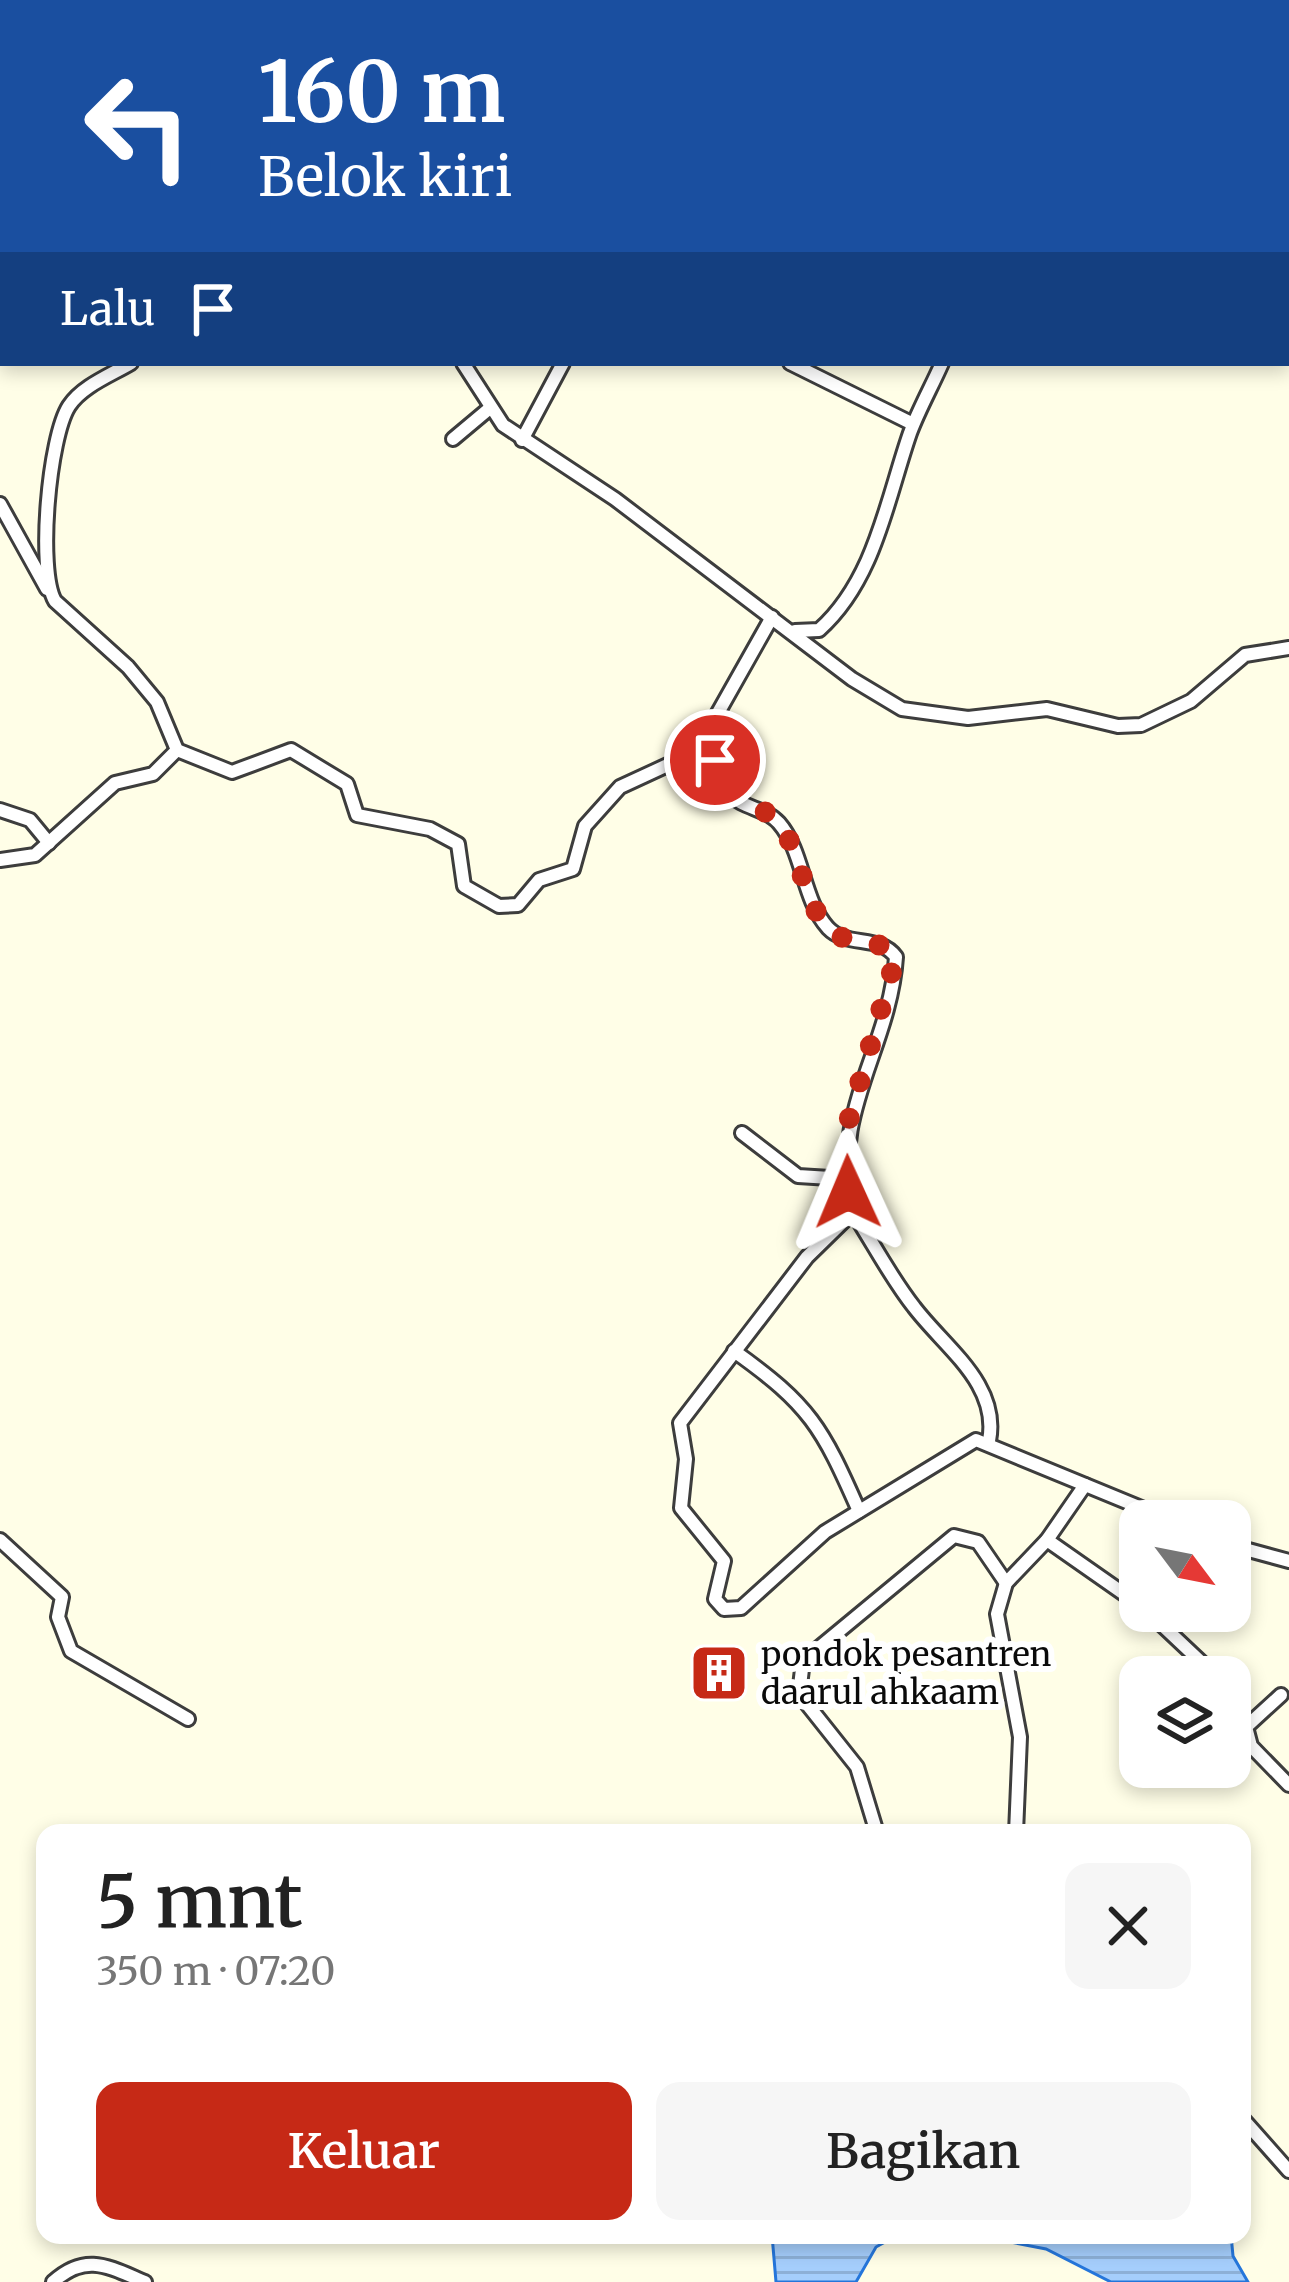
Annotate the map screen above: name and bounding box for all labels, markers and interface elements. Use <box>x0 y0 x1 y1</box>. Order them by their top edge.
text: 160 m <box>258 39 505 145</box>
icon: left <box>60 48 216 204</box>
text: Belok kiri <box>258 143 512 211</box>
icon: arrive <box>180 276 246 342</box>
text: Lalu <box>60 281 156 337</box>
pin <box>664 709 766 811</box>
icon: arrive <box>682 727 748 793</box>
position arrow <box>785 1129 911 1255</box>
north arrow <box>1119 1500 1251 1632</box>
map controls <box>1119 1500 1251 1788</box>
place label: pondok pesantren daarul ahkaam <box>761 1634 1052 1713</box>
building icon: pondok pesantren daarul ahkaam <box>688 1642 750 1704</box>
button: layers <box>1119 1656 1251 1788</box>
text: 5 mnt <box>96 1856 303 1947</box>
button: close <box>1065 1863 1191 1989</box>
text: 350 m · 07:20 <box>96 1947 335 1996</box>
button: Keluar <box>96 2082 632 2220</box>
button: Bagikan <box>656 2082 1191 2220</box>

